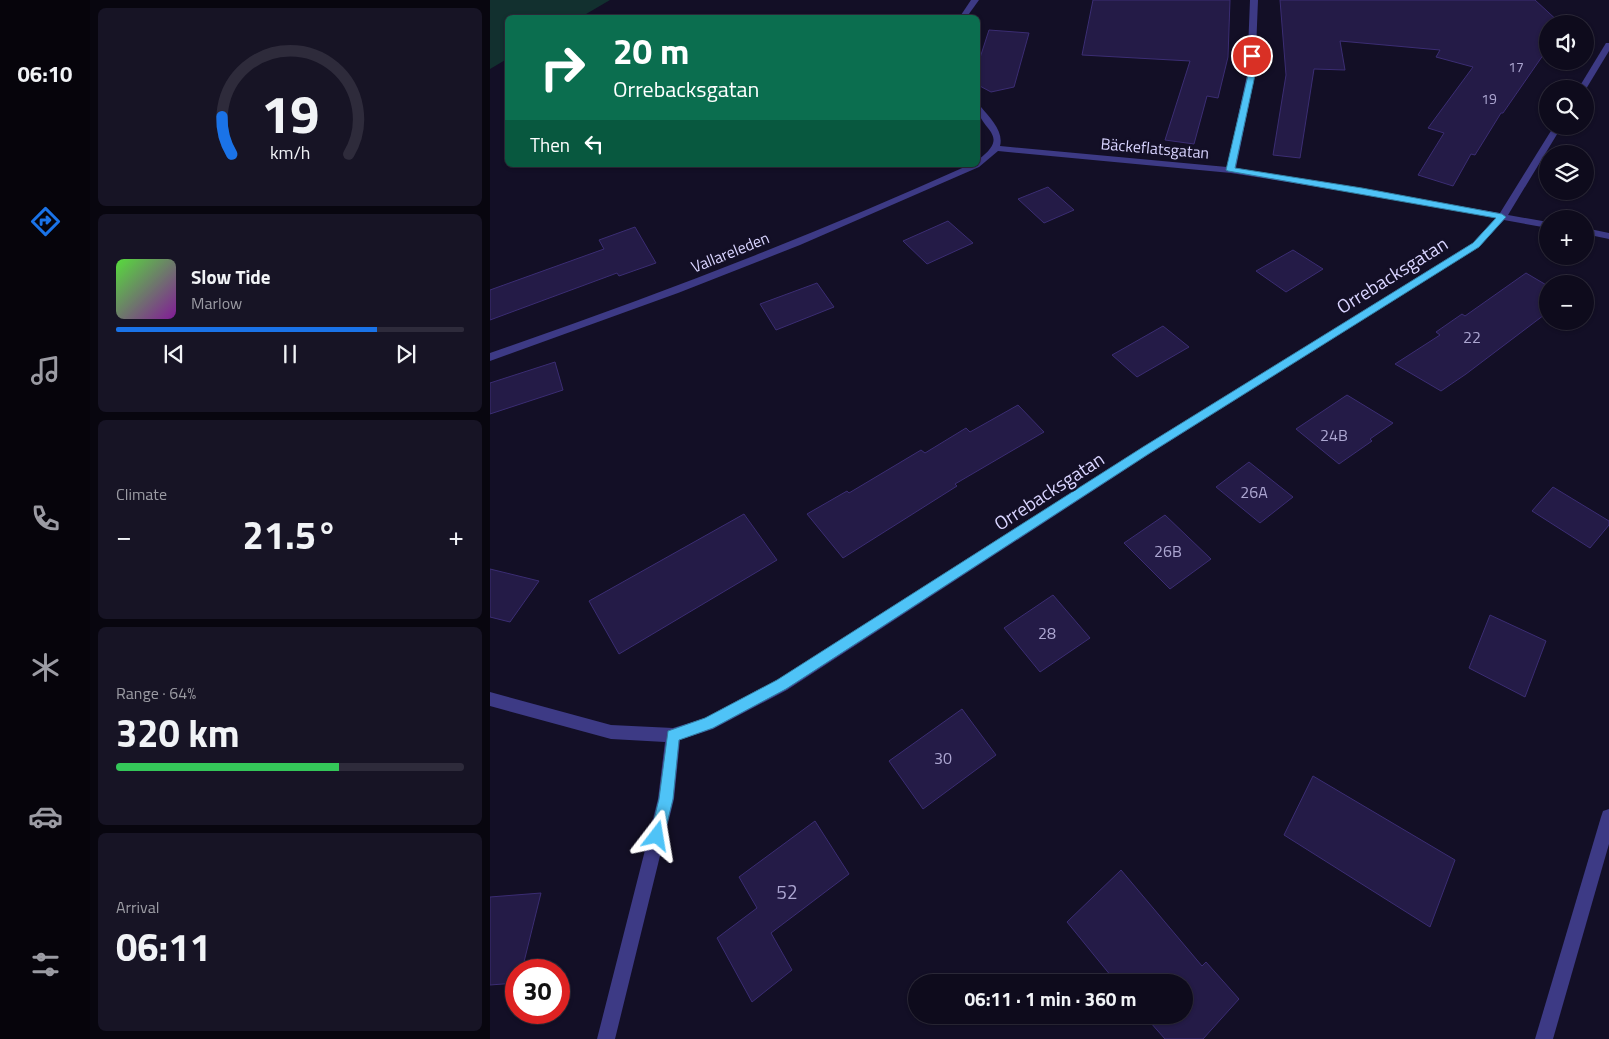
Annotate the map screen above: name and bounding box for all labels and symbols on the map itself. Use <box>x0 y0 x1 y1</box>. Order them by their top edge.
pin <box>1231 35 1273 77</box>
house number: 17 <box>1508 56 1524 77</box>
house number: 19 <box>1481 88 1497 109</box>
street label: Bäckeflatsgatan <box>1100 131 1210 165</box>
street label: Vallareleden <box>687 225 773 279</box>
street label: Orrebacksgatan <box>1330 229 1453 320</box>
house number: 22 <box>1463 325 1481 349</box>
house number: 24B <box>1320 423 1348 447</box>
street label: Orrebacksgatan <box>988 444 1110 537</box>
house number: 26A <box>1240 480 1268 504</box>
house number: 26B <box>1154 539 1182 563</box>
house number: 28 <box>1038 621 1056 645</box>
house number: 30 <box>934 746 952 770</box>
position arrow <box>630 809 682 861</box>
house number: 52 <box>776 877 798 906</box>
speed limit sign: 30 <box>505 959 570 1024</box>

